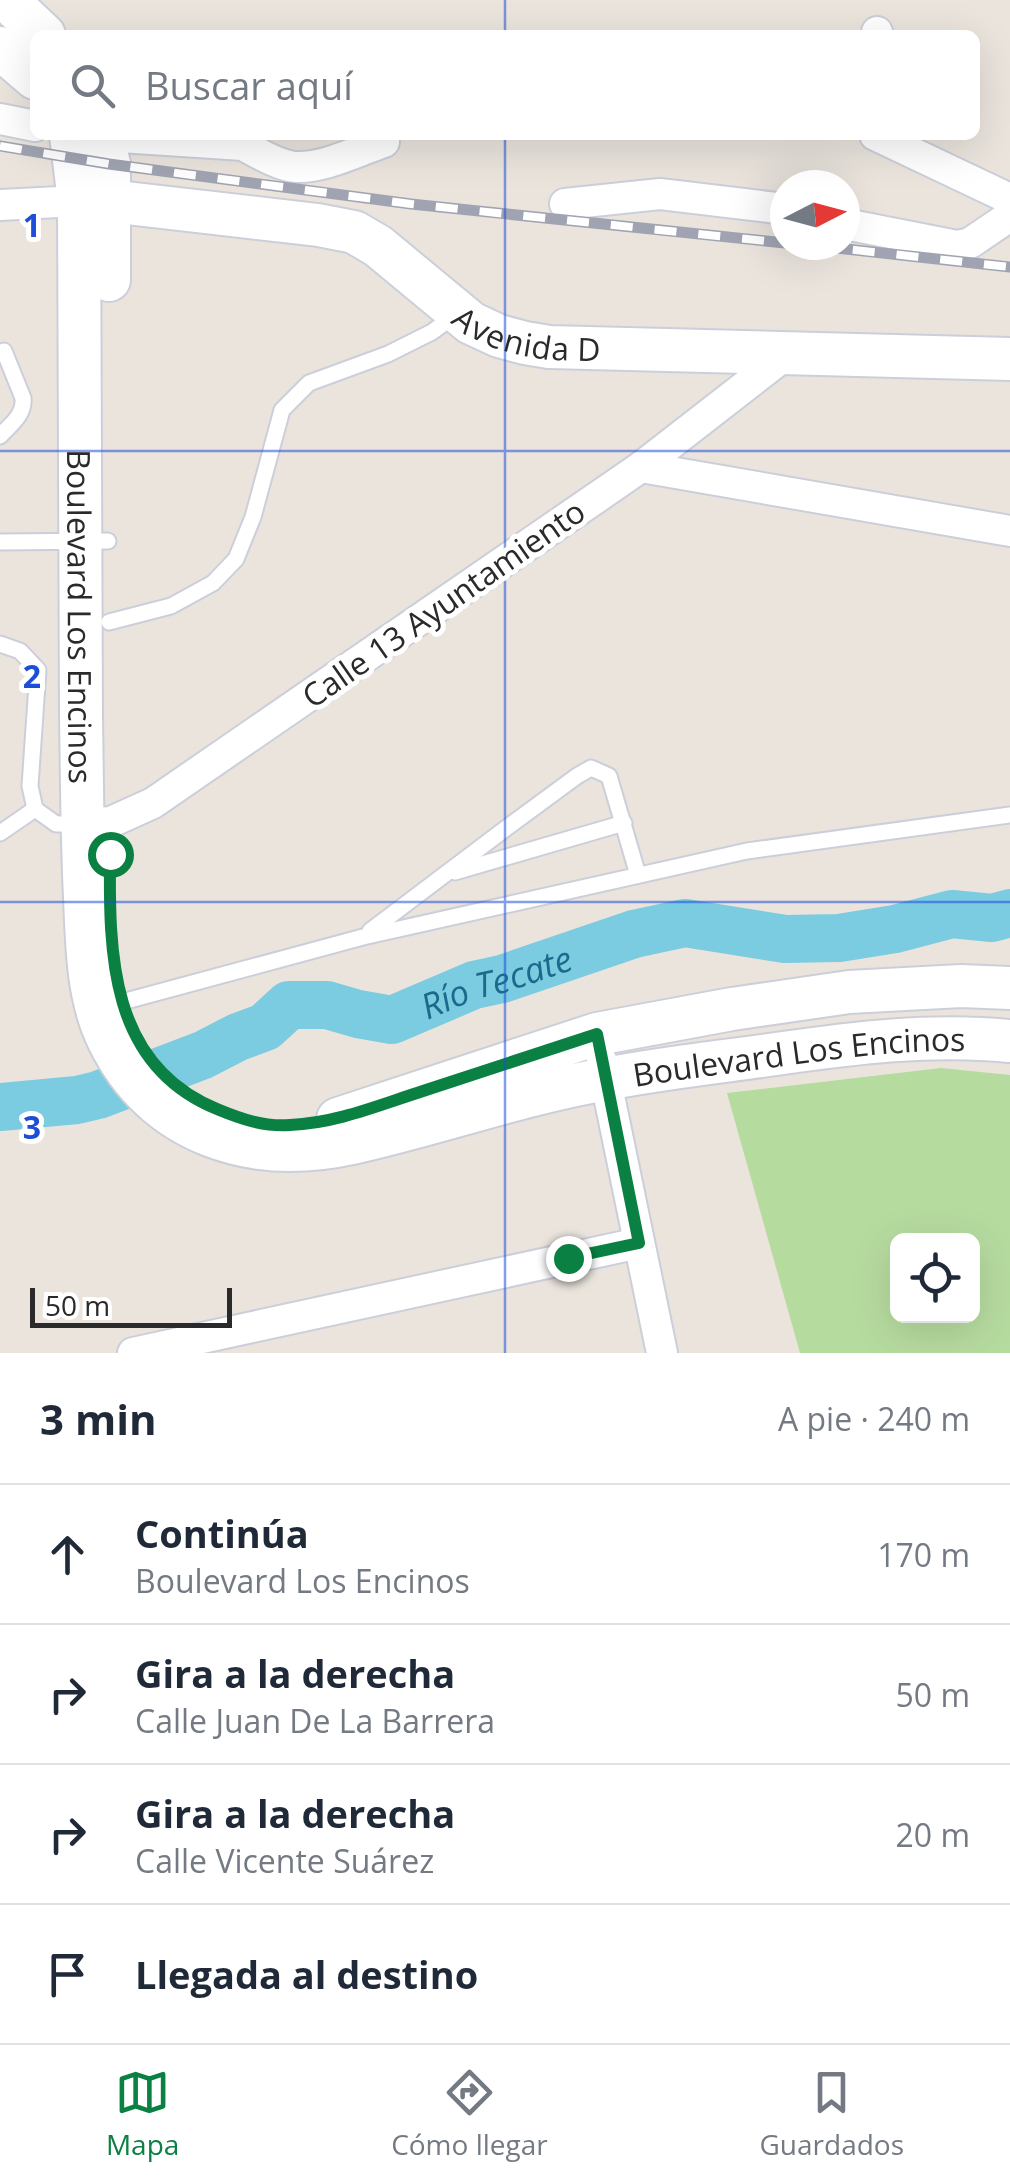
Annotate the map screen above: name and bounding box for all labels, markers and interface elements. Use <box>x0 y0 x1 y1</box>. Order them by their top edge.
search box <box>30 30 980 140</box>
icon: search <box>65 58 120 113</box>
text: Buscar aquí <box>145 59 353 111</box>
north arrow <box>770 170 860 260</box>
text: 1 <box>23 203 41 246</box>
street label: Avenida D <box>444 296 601 370</box>
street label: Boulevard Los Encinos <box>58 449 103 784</box>
street label: Calle 13 Ayuntamiento <box>293 489 593 717</box>
text: 2 <box>23 654 41 697</box>
route start <box>88 832 134 878</box>
water label: Río Tecate <box>413 934 578 1029</box>
street label: Boulevard Los Encinos <box>629 1017 966 1095</box>
text: 3 <box>23 1105 41 1148</box>
map controls <box>890 1233 980 1323</box>
button: locate <box>890 1233 980 1323</box>
route end <box>546 1236 592 1282</box>
scale bar <box>30 1283 232 1328</box>
text: 50 m <box>45 1286 110 1324</box>
text: 3 min <box>40 1390 157 1447</box>
text: A pie · 240 m <box>778 1397 970 1440</box>
text: Continúa <box>135 1507 309 1559</box>
icon: ahead <box>40 1527 95 1582</box>
text: 170 m <box>877 1533 970 1576</box>
text: Boulevard Los Encinos <box>135 1559 470 1602</box>
text: Gira a la derecha <box>135 1647 455 1699</box>
icon: right <box>40 1667 95 1722</box>
text: 50 m <box>895 1673 970 1716</box>
text: Calle Juan De La Barrera <box>135 1699 495 1742</box>
text: Gira a la derecha <box>135 1787 455 1839</box>
icon: right <box>40 1807 95 1862</box>
text: 20 m <box>895 1813 970 1856</box>
text: Calle Vicente Suárez <box>135 1839 434 1882</box>
icon: arrive <box>40 1947 95 2002</box>
text: Llegada al destino <box>135 1948 478 2000</box>
tab: Mapa <box>106 2065 179 2163</box>
tab: Cómo llegar <box>391 2065 548 2163</box>
tab: Guardados <box>760 2065 904 2163</box>

